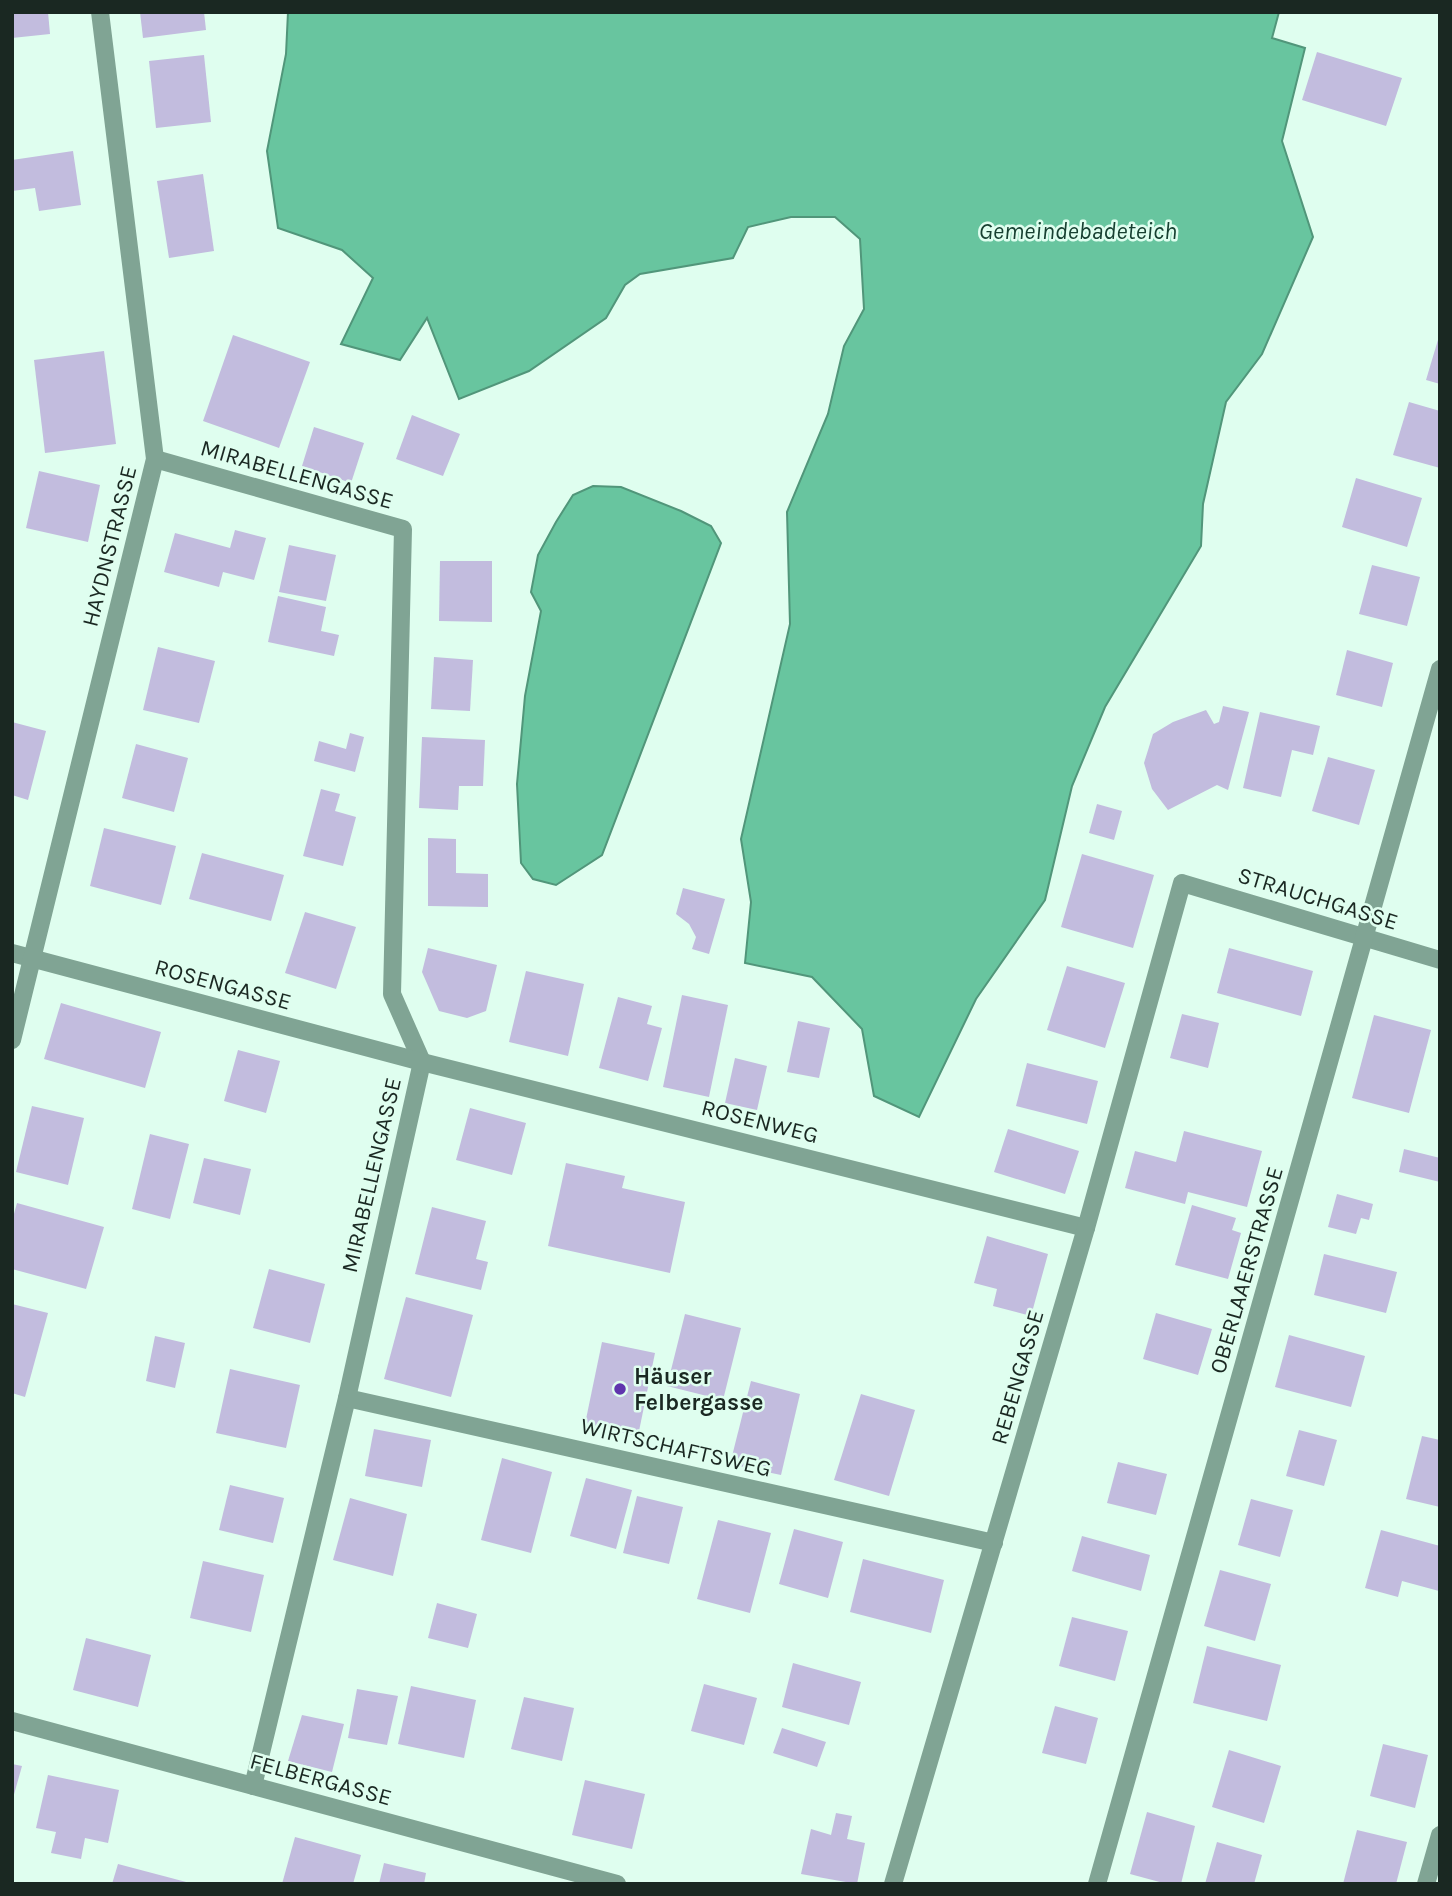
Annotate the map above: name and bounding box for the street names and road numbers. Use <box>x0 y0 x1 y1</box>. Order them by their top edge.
street label: MIRABELLENGASSE <box>197 434 396 515</box>
street label: HAYDNSTRASSE <box>76 463 143 629</box>
street label: STRAUCHGASSE <box>1235 861 1401 936</box>
street label: ROSENGASSE <box>152 953 294 1016</box>
street label: MIRABELLENGASSE <box>336 1075 407 1275</box>
street label: ROSENWEG <box>698 1094 821 1149</box>
street label: OBERLAAERSTRASSE <box>1204 1164 1289 1377</box>
street label: REBENGASSE <box>985 1307 1050 1448</box>
street label: WIRTSCHAFTSWEG <box>578 1412 774 1483</box>
street label: FELBERGASSE <box>247 1748 395 1811</box>

